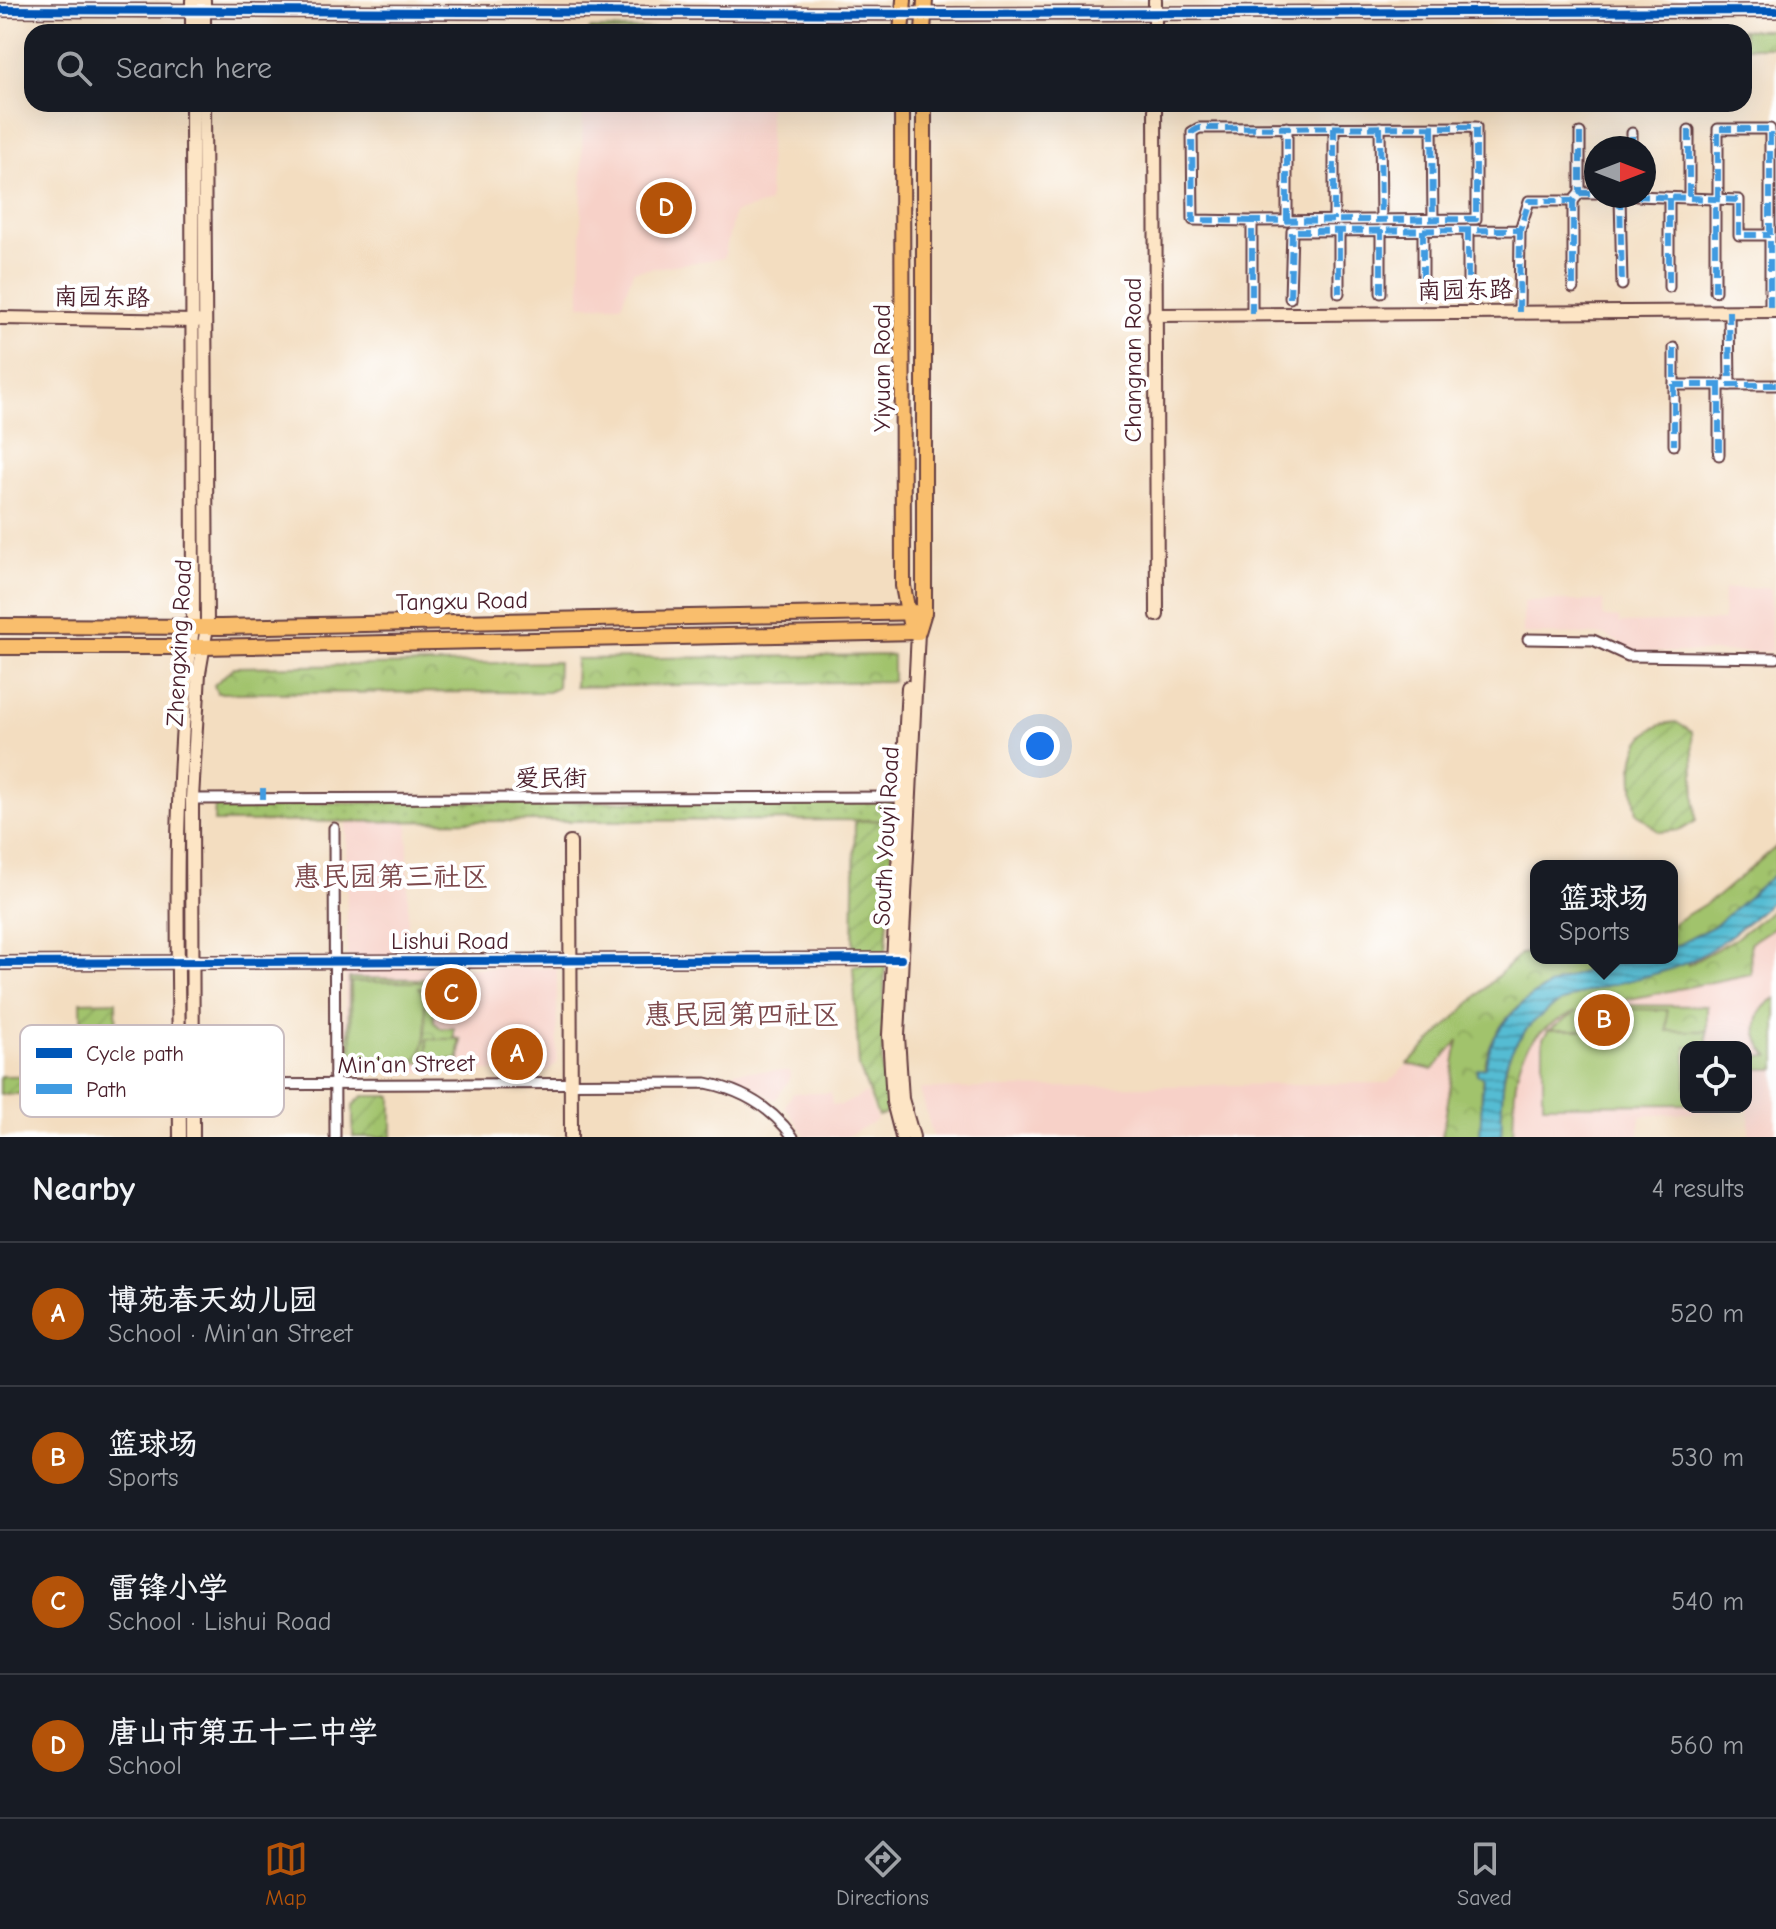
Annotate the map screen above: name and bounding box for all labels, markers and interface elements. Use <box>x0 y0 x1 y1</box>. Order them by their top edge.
search box <box>24 24 1752 112</box>
icon: search <box>52 46 96 90</box>
text: Search here <box>116 51 272 86</box>
north arrow <box>1584 136 1656 208</box>
pin: D <box>640 178 692 238</box>
street label: 南园东路 <box>1417 275 1513 305</box>
street label: Changnan Road <box>1119 278 1147 442</box>
street label: 南园东路 <box>54 282 150 312</box>
street label: Yiyuan Road <box>868 304 896 432</box>
street label: Zhengxing Road <box>161 559 197 727</box>
street label: Tangxu Road <box>396 586 528 616</box>
your location <box>1020 726 1060 766</box>
street label: South Youyi Road <box>867 746 905 926</box>
street label: 爱民街 <box>515 764 587 792</box>
popup <box>1530 860 1678 964</box>
district label: 惠民园第三社区 <box>293 861 489 893</box>
text: 篮球场 <box>1559 881 1649 916</box>
text: Sports <box>1559 917 1630 947</box>
street label: Lishui Road <box>391 927 509 955</box>
pin: C <box>425 964 477 1024</box>
pin: B <box>1578 990 1630 1050</box>
district label: 惠民园第四社区 <box>644 999 840 1031</box>
pin: A <box>491 1024 543 1084</box>
legend <box>20 1025 284 1117</box>
text: Cycle path <box>86 1041 184 1067</box>
map controls <box>1680 1041 1752 1113</box>
button: locate <box>1680 1041 1752 1113</box>
street label: Min'an Street <box>337 1049 476 1079</box>
text: Path <box>86 1077 127 1103</box>
text: Nearby <box>32 1169 135 1209</box>
text: 4 results <box>1652 1174 1744 1204</box>
text: 博苑春天幼儿园 <box>108 1283 318 1318</box>
text: A <box>51 1299 65 1329</box>
text: 520 m <box>1670 1299 1744 1329</box>
text: School · Min'an Street <box>108 1319 353 1349</box>
text: 篮球场 <box>108 1427 198 1462</box>
text: B <box>50 1443 66 1473</box>
text: 530 m <box>1671 1443 1744 1473</box>
text: Sports <box>108 1463 179 1493</box>
text: 雷锋小学 <box>108 1571 228 1606</box>
text: C <box>50 1587 66 1617</box>
text: 540 m <box>1671 1587 1744 1617</box>
text: School · Lishui Road <box>108 1607 332 1637</box>
text: 唐山市第五十二中学 <box>108 1715 378 1750</box>
text: D <box>50 1731 66 1761</box>
text: 560 m <box>1670 1731 1744 1761</box>
text: School <box>108 1751 182 1781</box>
tab: Map <box>264 1837 308 1911</box>
tab: Directions <box>836 1837 929 1911</box>
tab: Saved <box>1457 1837 1512 1911</box>

